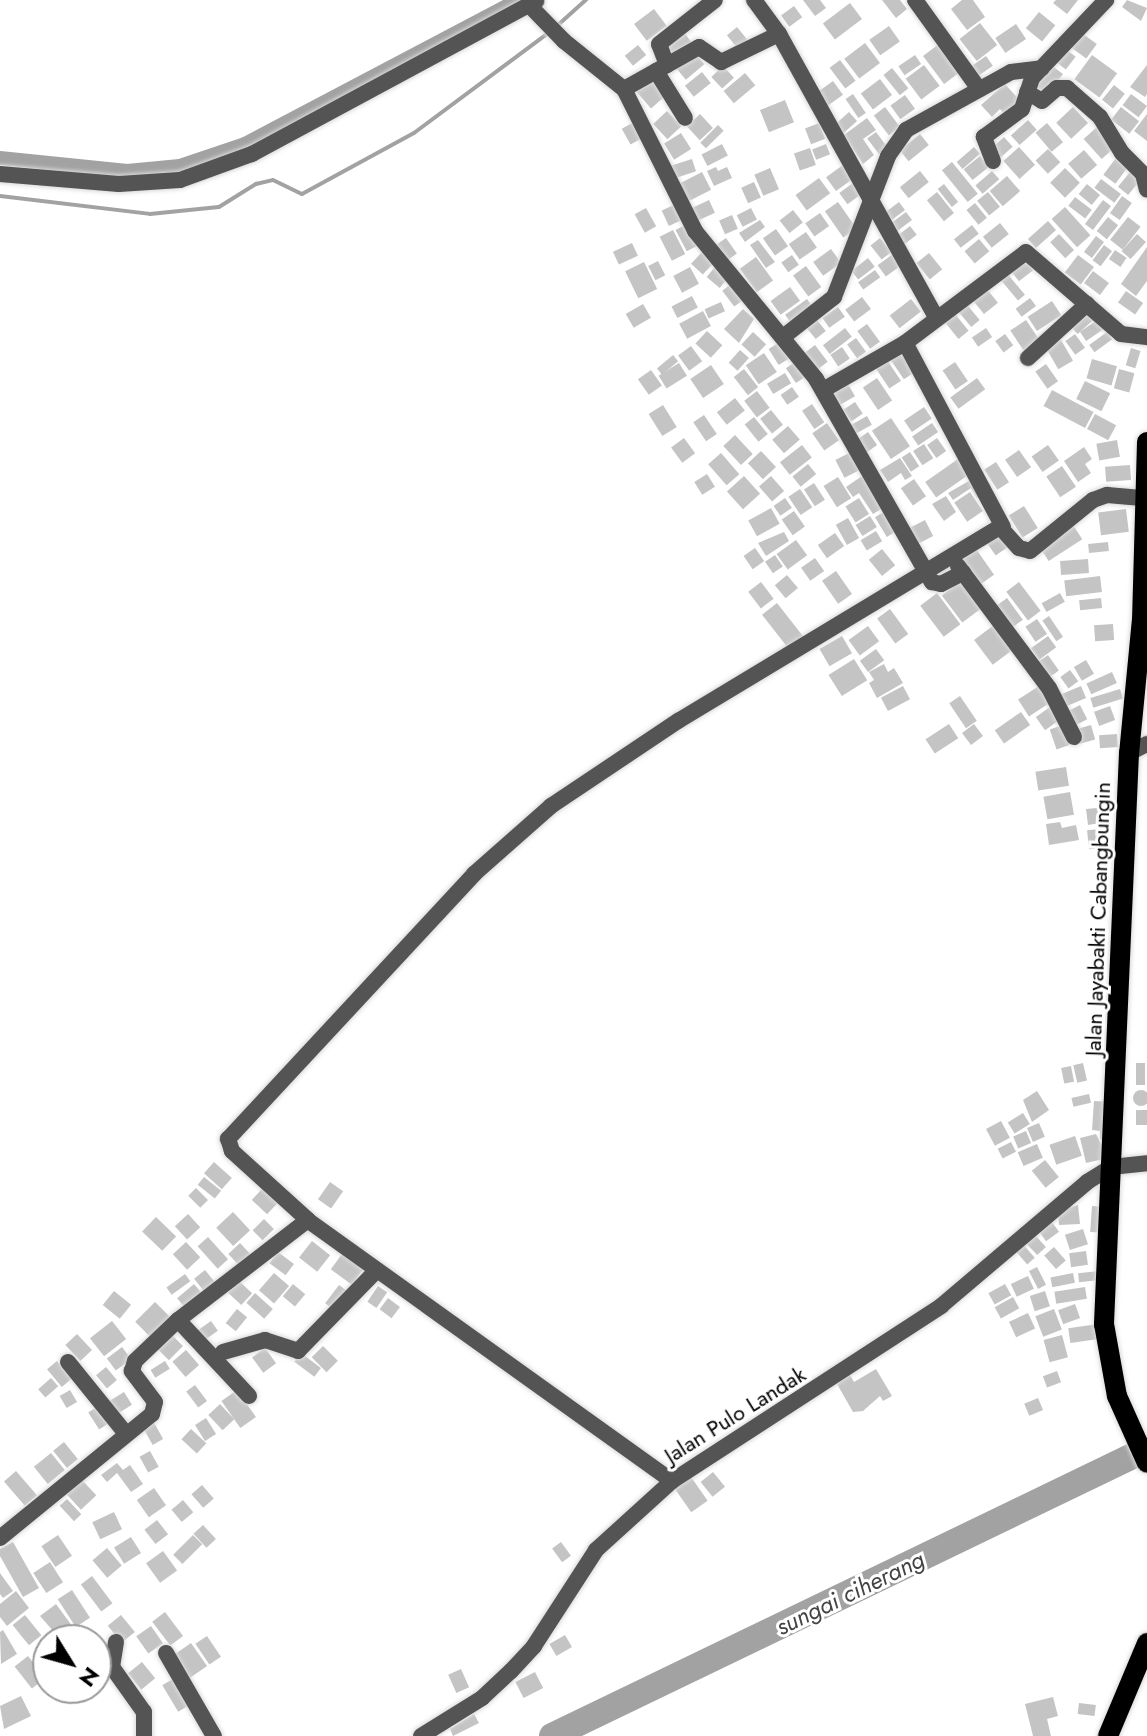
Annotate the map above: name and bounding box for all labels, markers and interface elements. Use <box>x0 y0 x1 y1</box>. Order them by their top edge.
street label: Jalan Jayabakti Cabangbungin <box>1080 781 1116 1057</box>
street label: Jalan Pulo Landak <box>660 1361 810 1469</box>
water label: sungai ciherang <box>771 1545 929 1641</box>
north arrow <box>32 1624 112 1704</box>
text: N <box>72 1661 108 1694</box>

